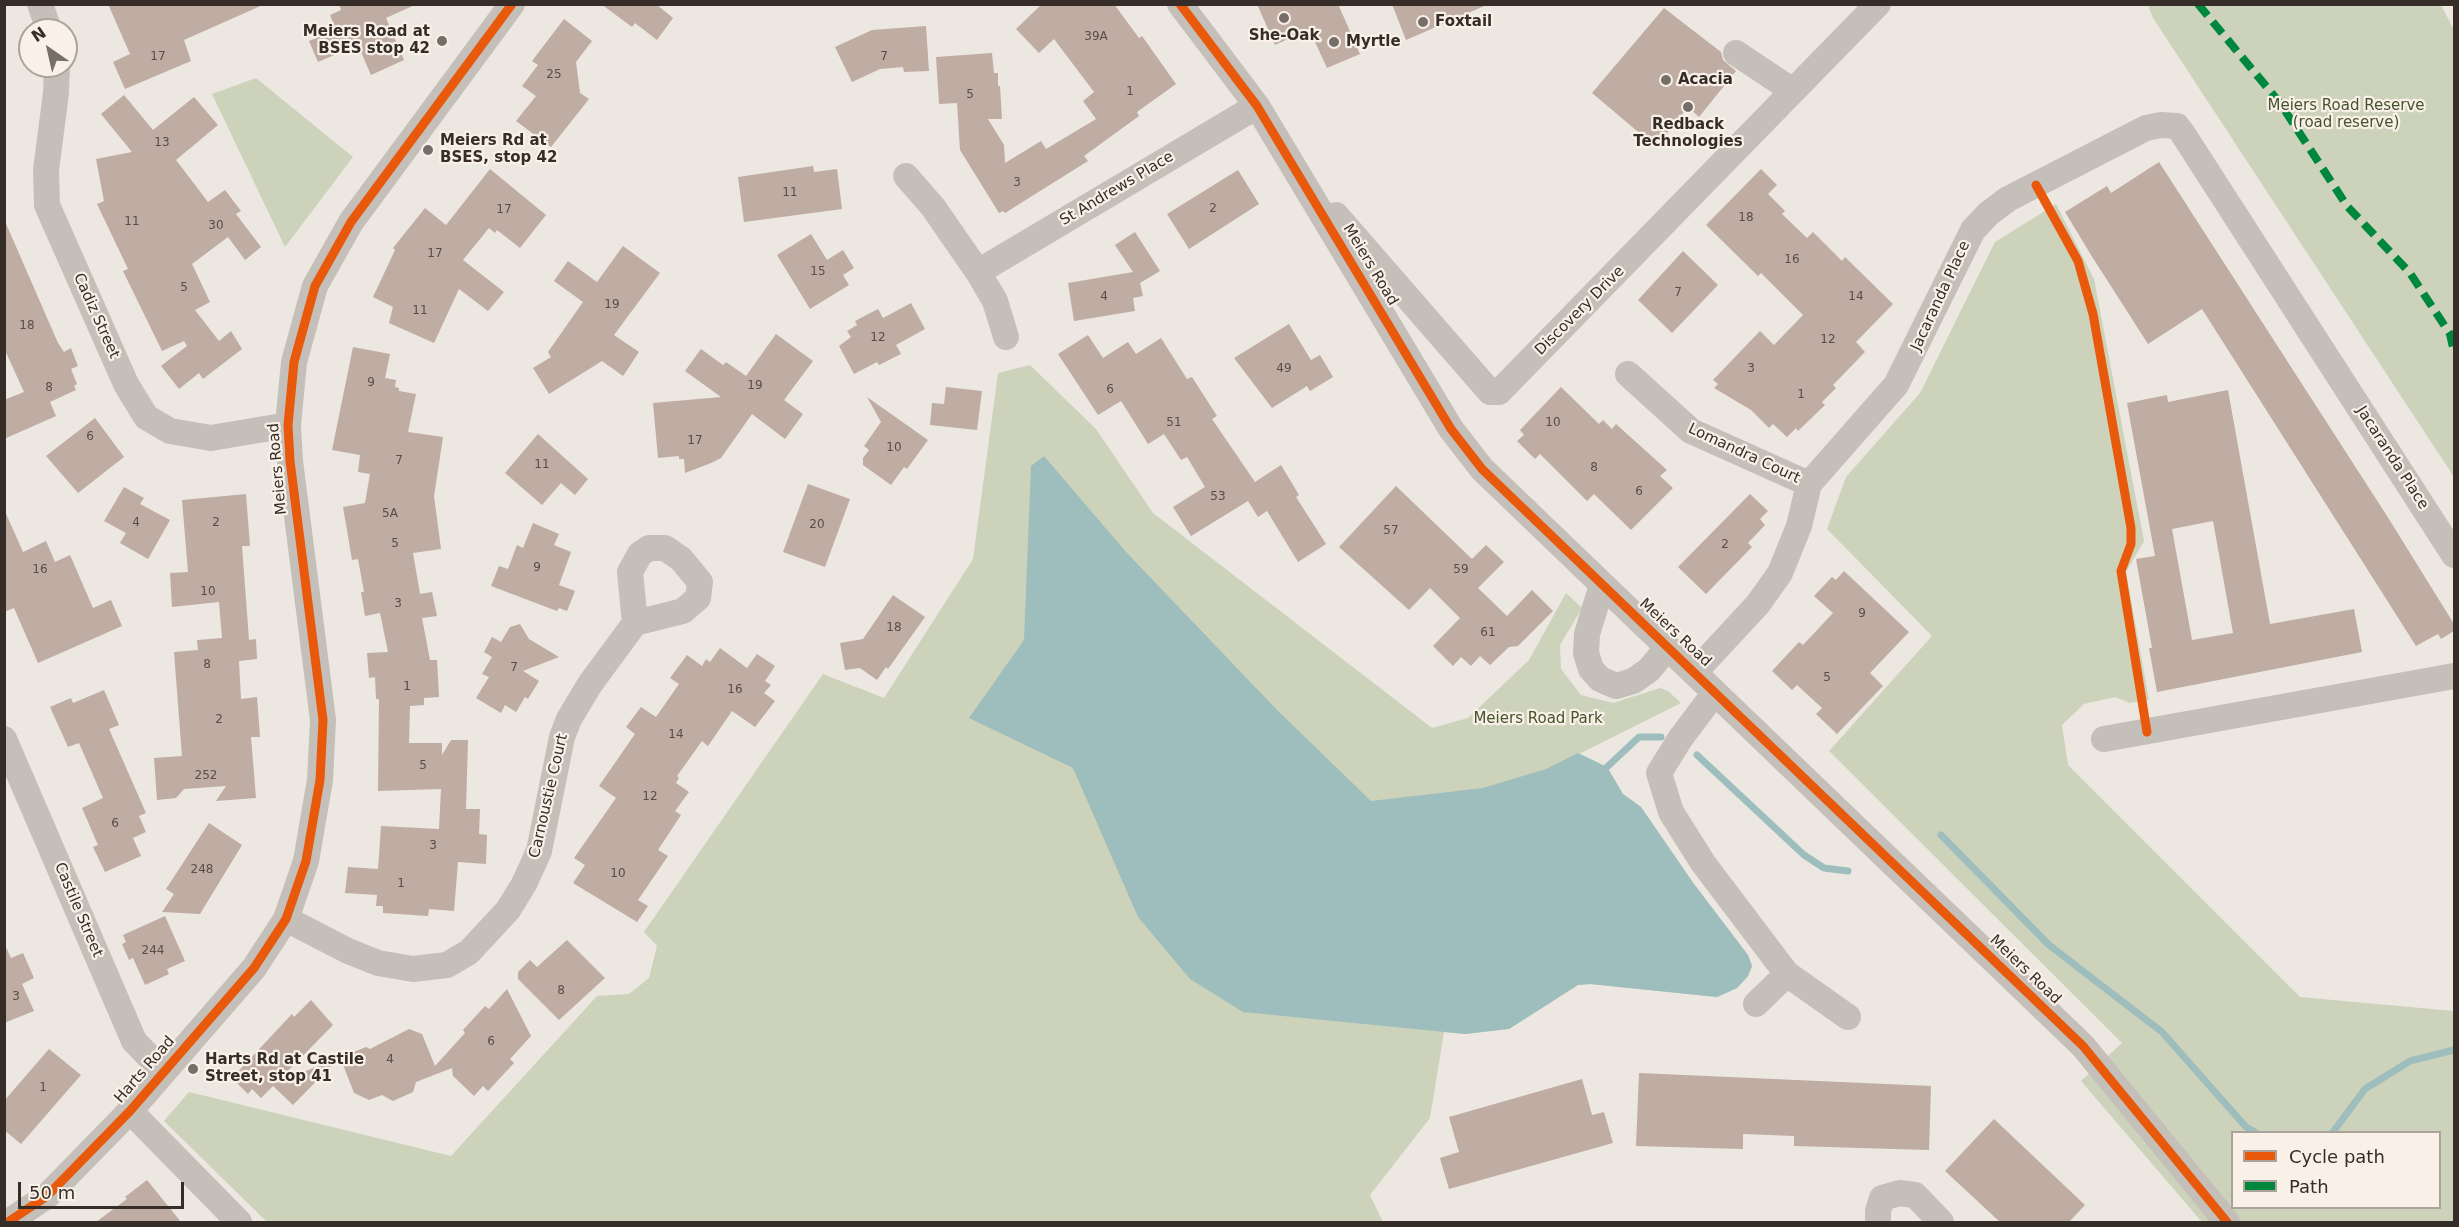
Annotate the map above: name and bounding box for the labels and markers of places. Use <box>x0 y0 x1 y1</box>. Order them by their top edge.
marker: She-Oak <box>1277 11 1291 25</box>
place label: Foxtail <box>1435 13 1492 31</box>
marker: Foxtail <box>1416 15 1430 29</box>
place label: Meiers Road at BSES stop 42 <box>303 23 430 58</box>
place label: She-Oak <box>1249 27 1319 45</box>
place label: Myrtle <box>1346 33 1401 51</box>
marker: Meiers Road at BSES stop 42 <box>435 34 449 48</box>
marker: Myrtle <box>1327 35 1341 49</box>
place label: Acacia <box>1678 71 1733 89</box>
marker: Acacia <box>1659 73 1673 87</box>
marker: Redback Technologies <box>1681 100 1695 114</box>
place label: Redback Technologies <box>1633 116 1743 151</box>
place label: Meiers Rd at BSES, stop 42 <box>440 132 557 167</box>
marker: Meiers Rd at BSES, stop 42 <box>421 143 435 157</box>
place label: Harts Rd at Castile Street, stop 41 <box>205 1051 364 1086</box>
marker: Harts Rd at Castile Street, stop 41 <box>186 1062 200 1076</box>

